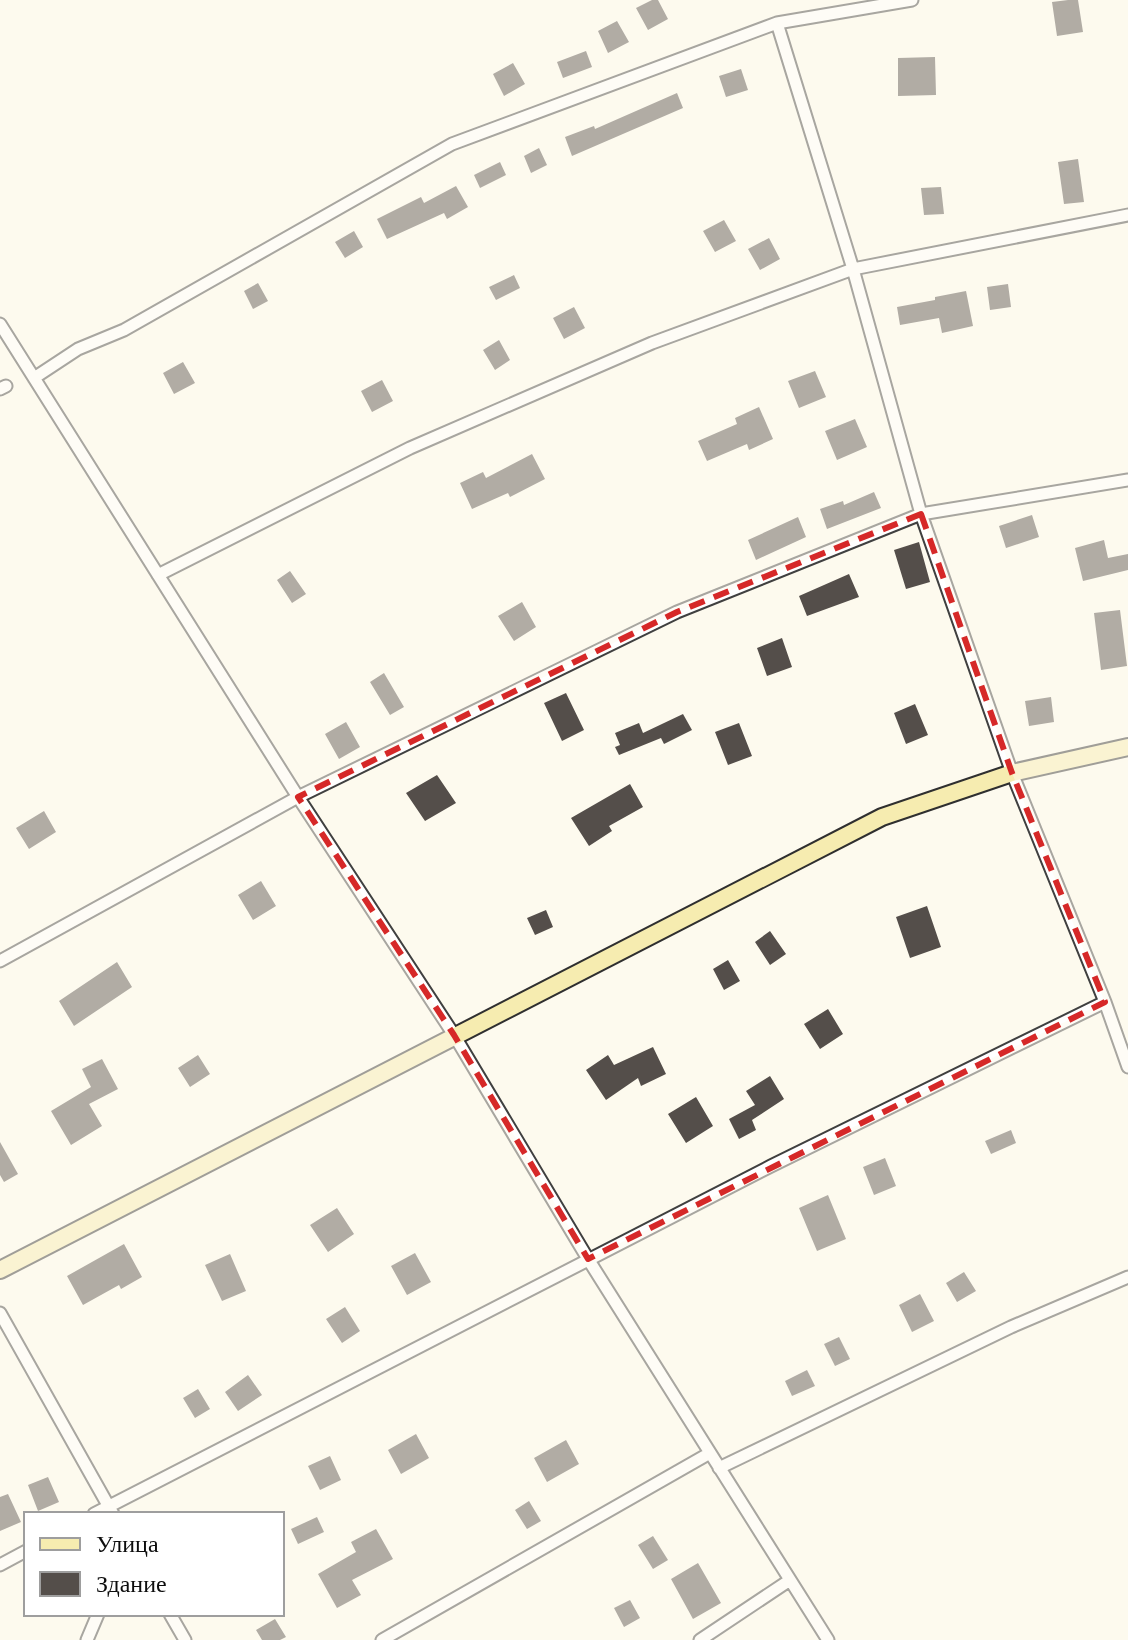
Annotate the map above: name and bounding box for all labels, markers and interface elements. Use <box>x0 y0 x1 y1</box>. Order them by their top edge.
legend <box>24 1512 284 1616</box>
text: Улица <box>96 1531 159 1557</box>
text: Здание <box>96 1571 167 1597</box>

